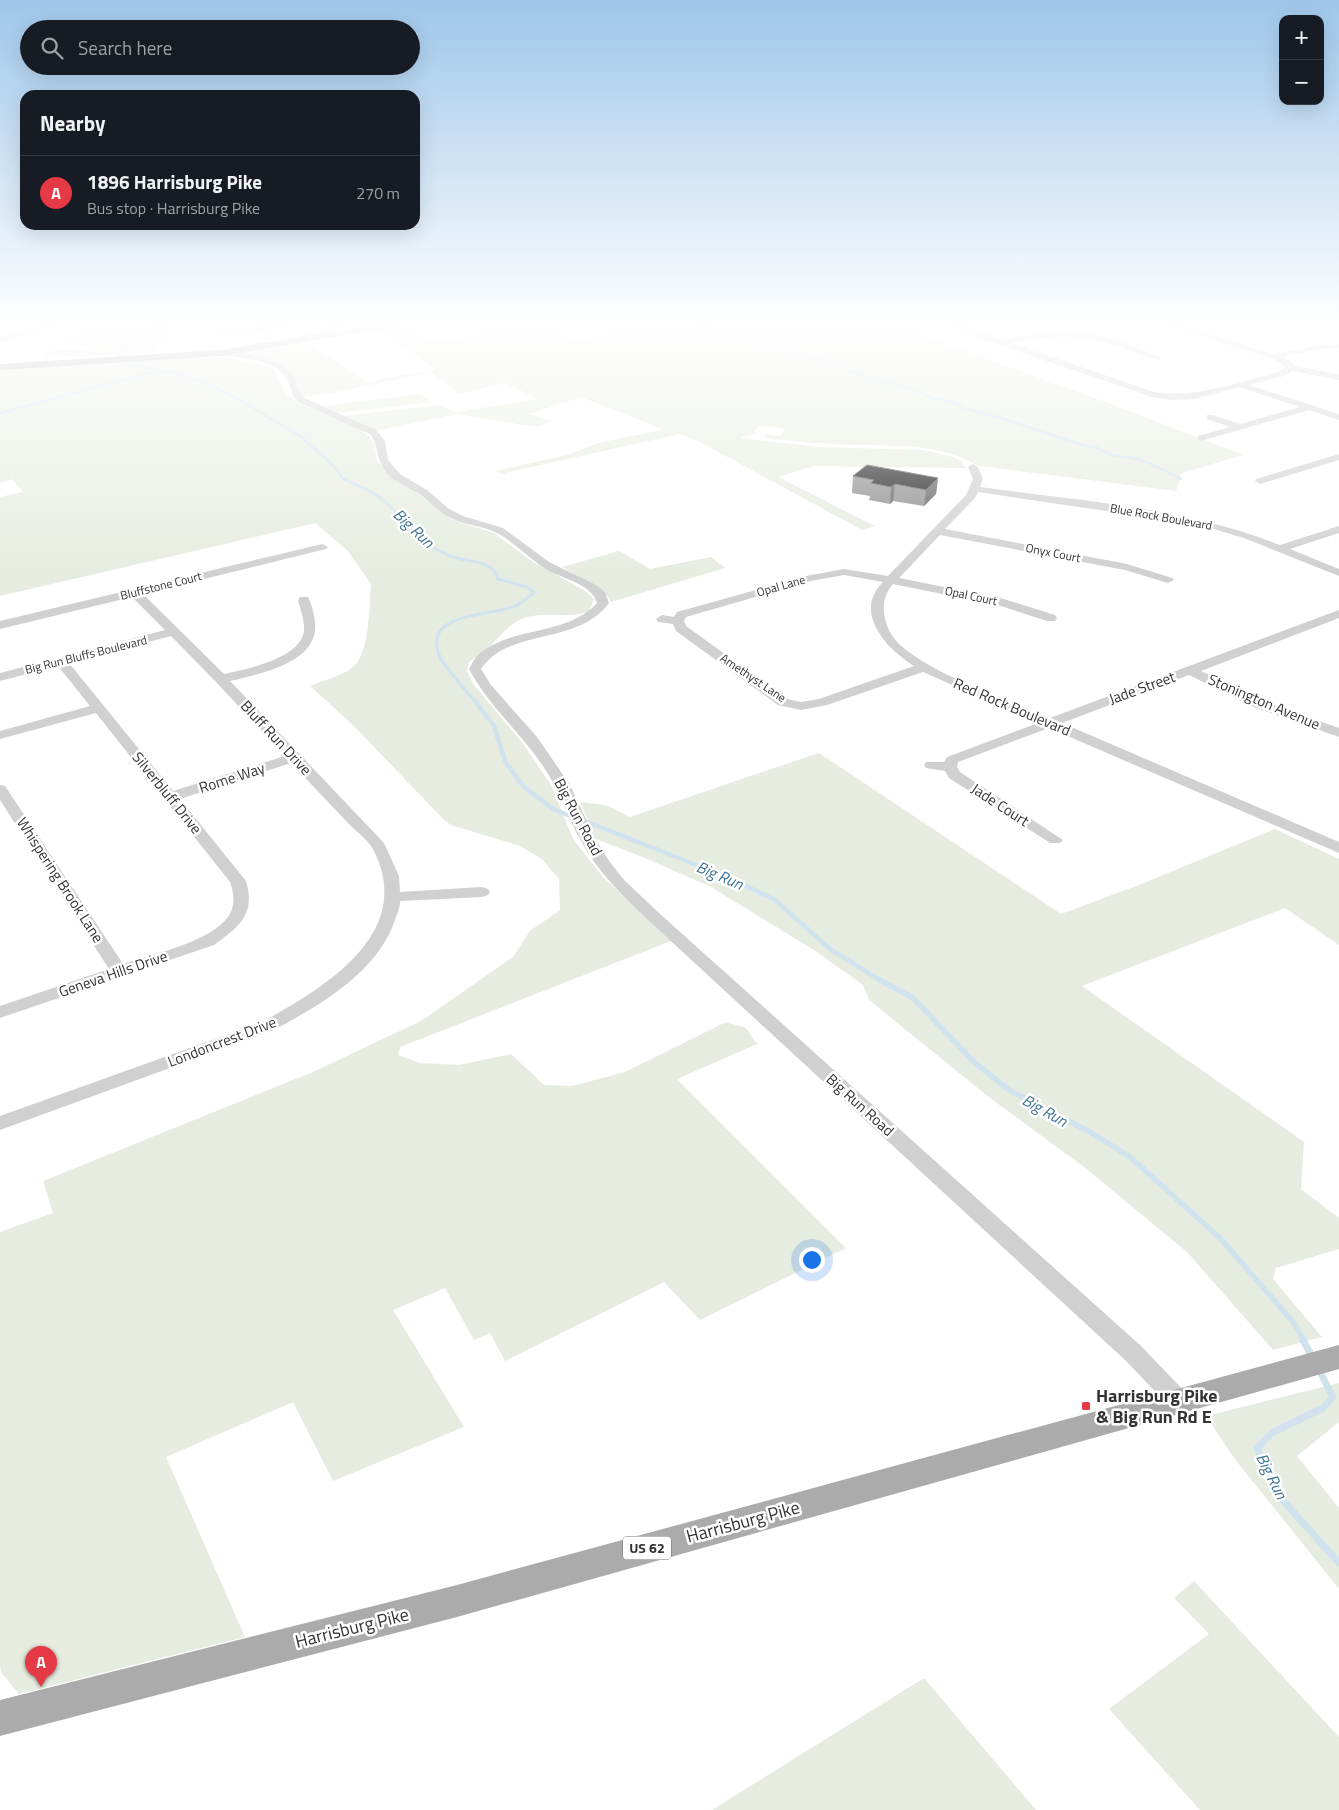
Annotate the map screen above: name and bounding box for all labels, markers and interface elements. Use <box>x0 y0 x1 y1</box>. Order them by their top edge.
map controls <box>1279 15 1324 105</box>
button: + <box>1279 15 1324 60</box>
search box <box>20 20 420 75</box>
text: Search here <box>78 33 172 62</box>
icon: search <box>38 34 66 62</box>
button: − <box>1279 60 1324 105</box>
text: Nearby <box>40 107 105 139</box>
text: 1896 Harrisburg Pike <box>87 167 262 196</box>
text: A <box>51 181 61 205</box>
text: 270 m <box>356 181 400 205</box>
text: Bus stop · Harrisburg Pike <box>87 196 260 220</box>
street label: Blue Rock Boulevard <box>1109 498 1214 535</box>
water label: Big Run <box>388 503 441 554</box>
street label: Onyx Court <box>1024 538 1083 567</box>
street label: Bluffstone Court <box>118 566 204 605</box>
street label: Opal Lane <box>754 570 807 602</box>
street label: Opal Court <box>943 581 1000 610</box>
street label: Big Run Bluffs Boulevard <box>23 630 149 679</box>
street label: Amethyst Lane <box>716 648 790 707</box>
street label: Jade Street <box>1105 665 1179 710</box>
street label: Stonington Avenue <box>1205 668 1324 736</box>
street label: Red Rock Boulevard <box>950 671 1074 742</box>
street label: Bluff Run Drive <box>235 695 317 780</box>
street label: Silverbluff Drive <box>127 747 208 839</box>
street label: Rome Way <box>196 756 268 799</box>
street label: Big Run Road <box>548 774 608 859</box>
street label: Jade Court <box>967 777 1034 832</box>
street label: Whispering Brook Lane <box>11 812 110 947</box>
water label: Big Run <box>693 854 748 896</box>
street label: Geneva Hills Drive <box>55 944 170 1003</box>
street label: Londoncrest Drive <box>164 1010 279 1073</box>
street label: Big Run Road <box>821 1068 899 1141</box>
water label: Big Run <box>1018 1088 1073 1133</box>
your location <box>799 1247 825 1273</box>
place label: Harrisburg Pike & Big Run Rd E <box>1096 1382 1217 1430</box>
marker: Harrisburg Pike & Big Run Rd E <box>1080 1400 1092 1412</box>
water label: Big Run <box>1250 1449 1294 1504</box>
street label: Harrisburg Pike <box>683 1493 803 1550</box>
road number: US 62 <box>623 1536 671 1560</box>
street label: Harrisburg Pike <box>292 1600 412 1655</box>
pin: A <box>25 1646 57 1687</box>

